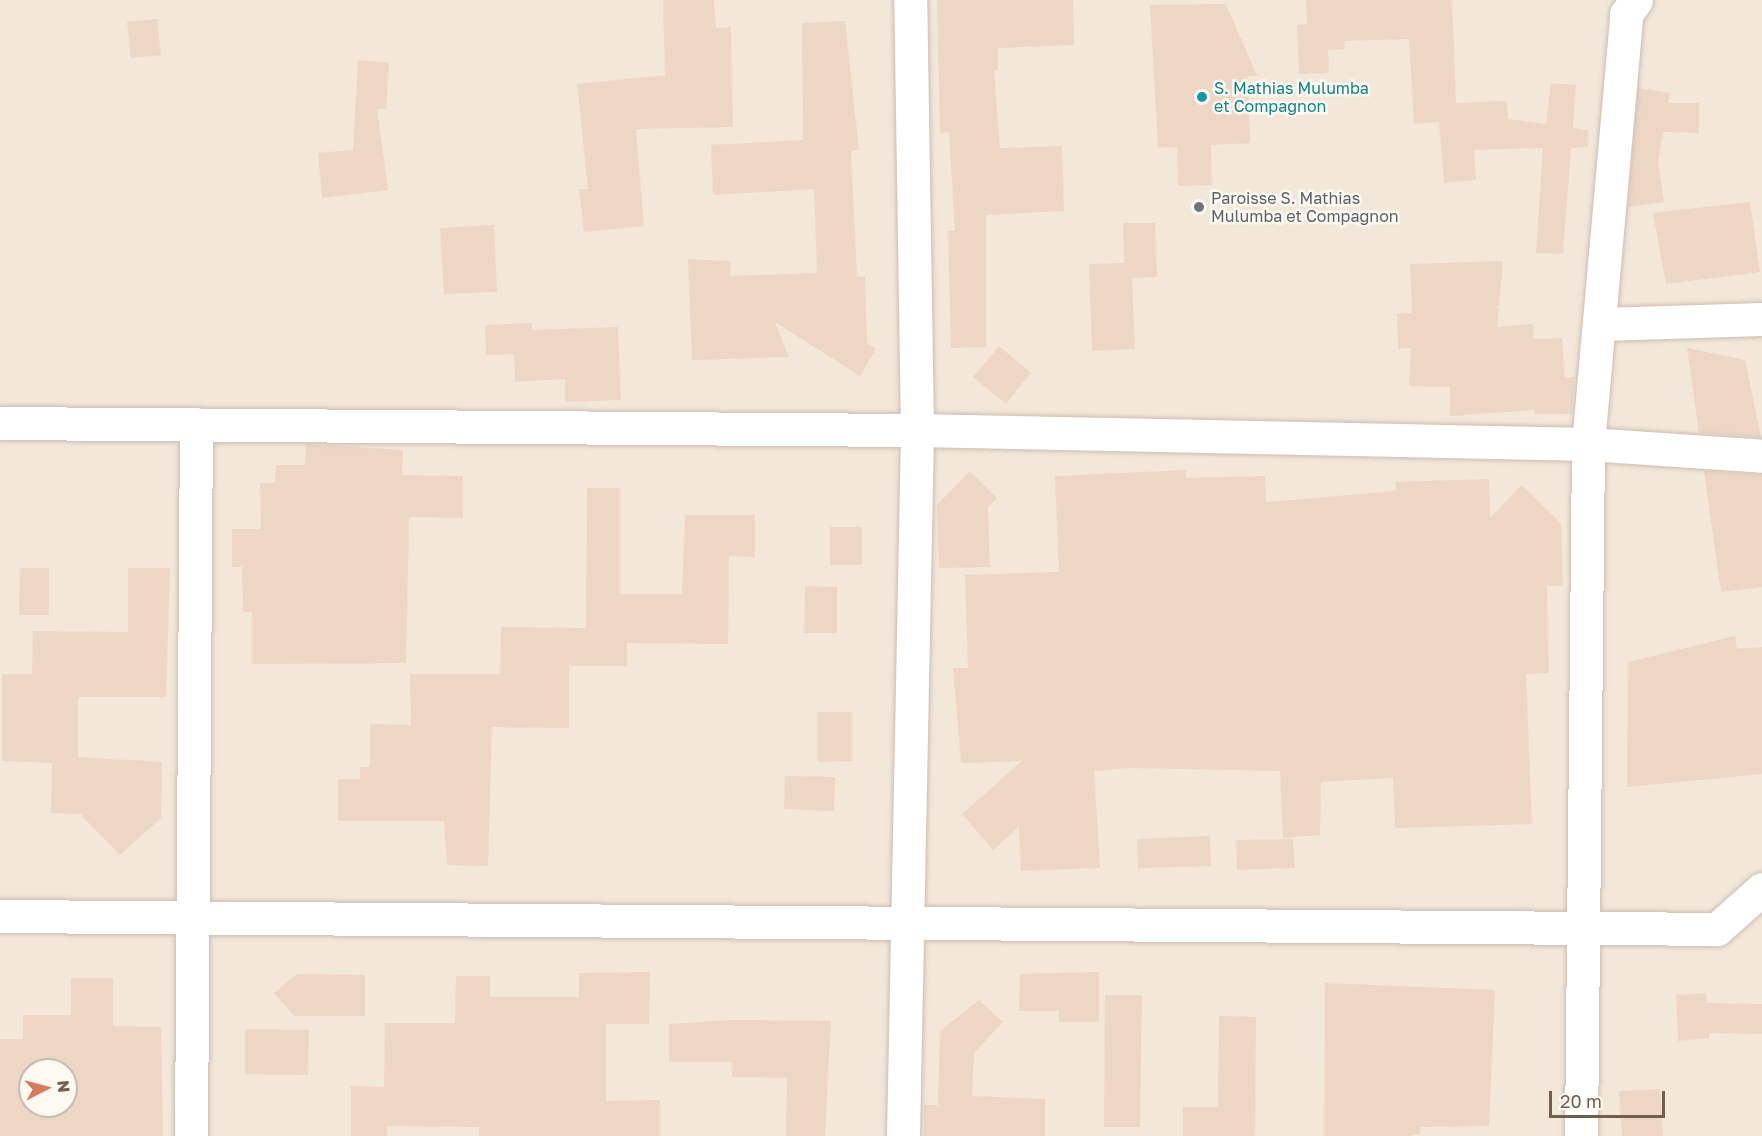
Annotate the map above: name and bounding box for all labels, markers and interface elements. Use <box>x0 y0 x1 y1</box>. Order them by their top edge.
place label: S. Mathias Mulumba et Compagnon <box>1214 78 1369 116</box>
marker: S. Mathias Mulumba et Compagnon <box>1195 90 1209 104</box>
place label: Paroisse S. Mathias Mulumba et Compagnon <box>1211 188 1399 226</box>
marker: Paroisse S. Mathias Mulumba et Compagnon <box>1192 200 1206 214</box>
north arrow <box>18 1058 78 1118</box>
text: N <box>53 1079 74 1093</box>
scale bar <box>1552 1079 1668 1117</box>
text: 20 m <box>1560 1090 1602 1112</box>

